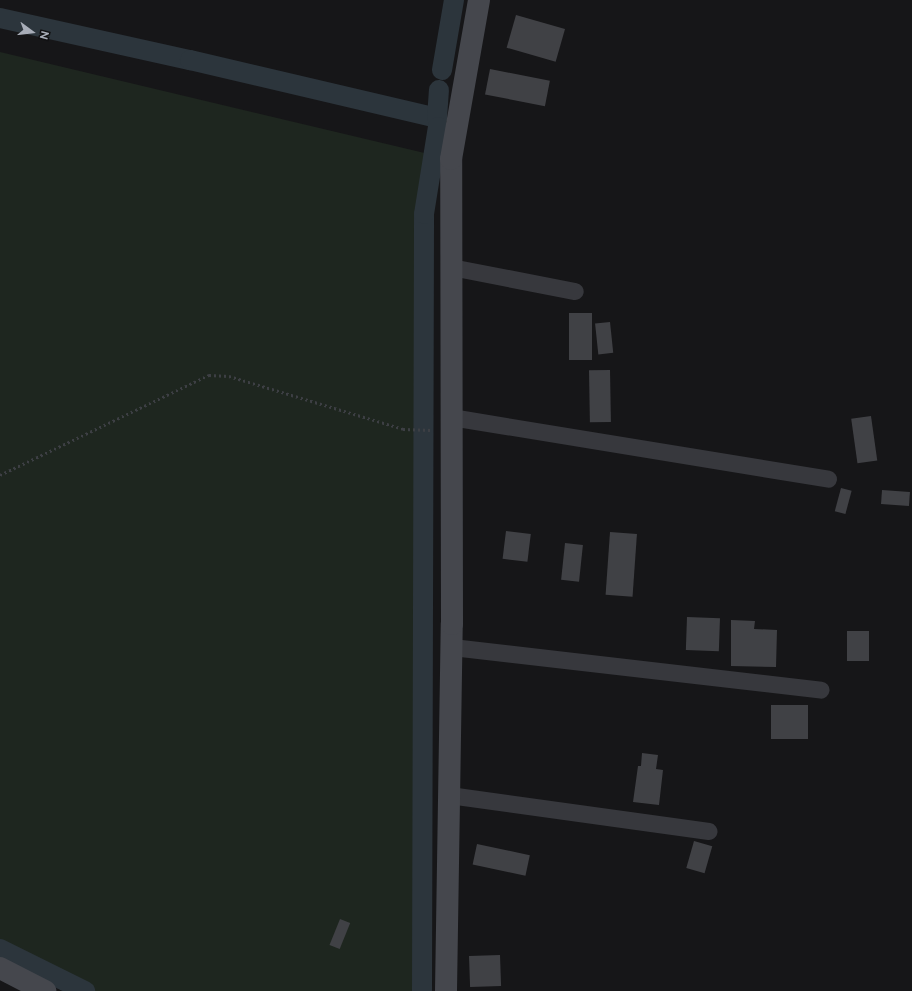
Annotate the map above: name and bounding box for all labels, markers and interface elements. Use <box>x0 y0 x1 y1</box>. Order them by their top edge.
north arrow <box>12 12 52 52</box>
text: N <box>37 29 51 41</box>

